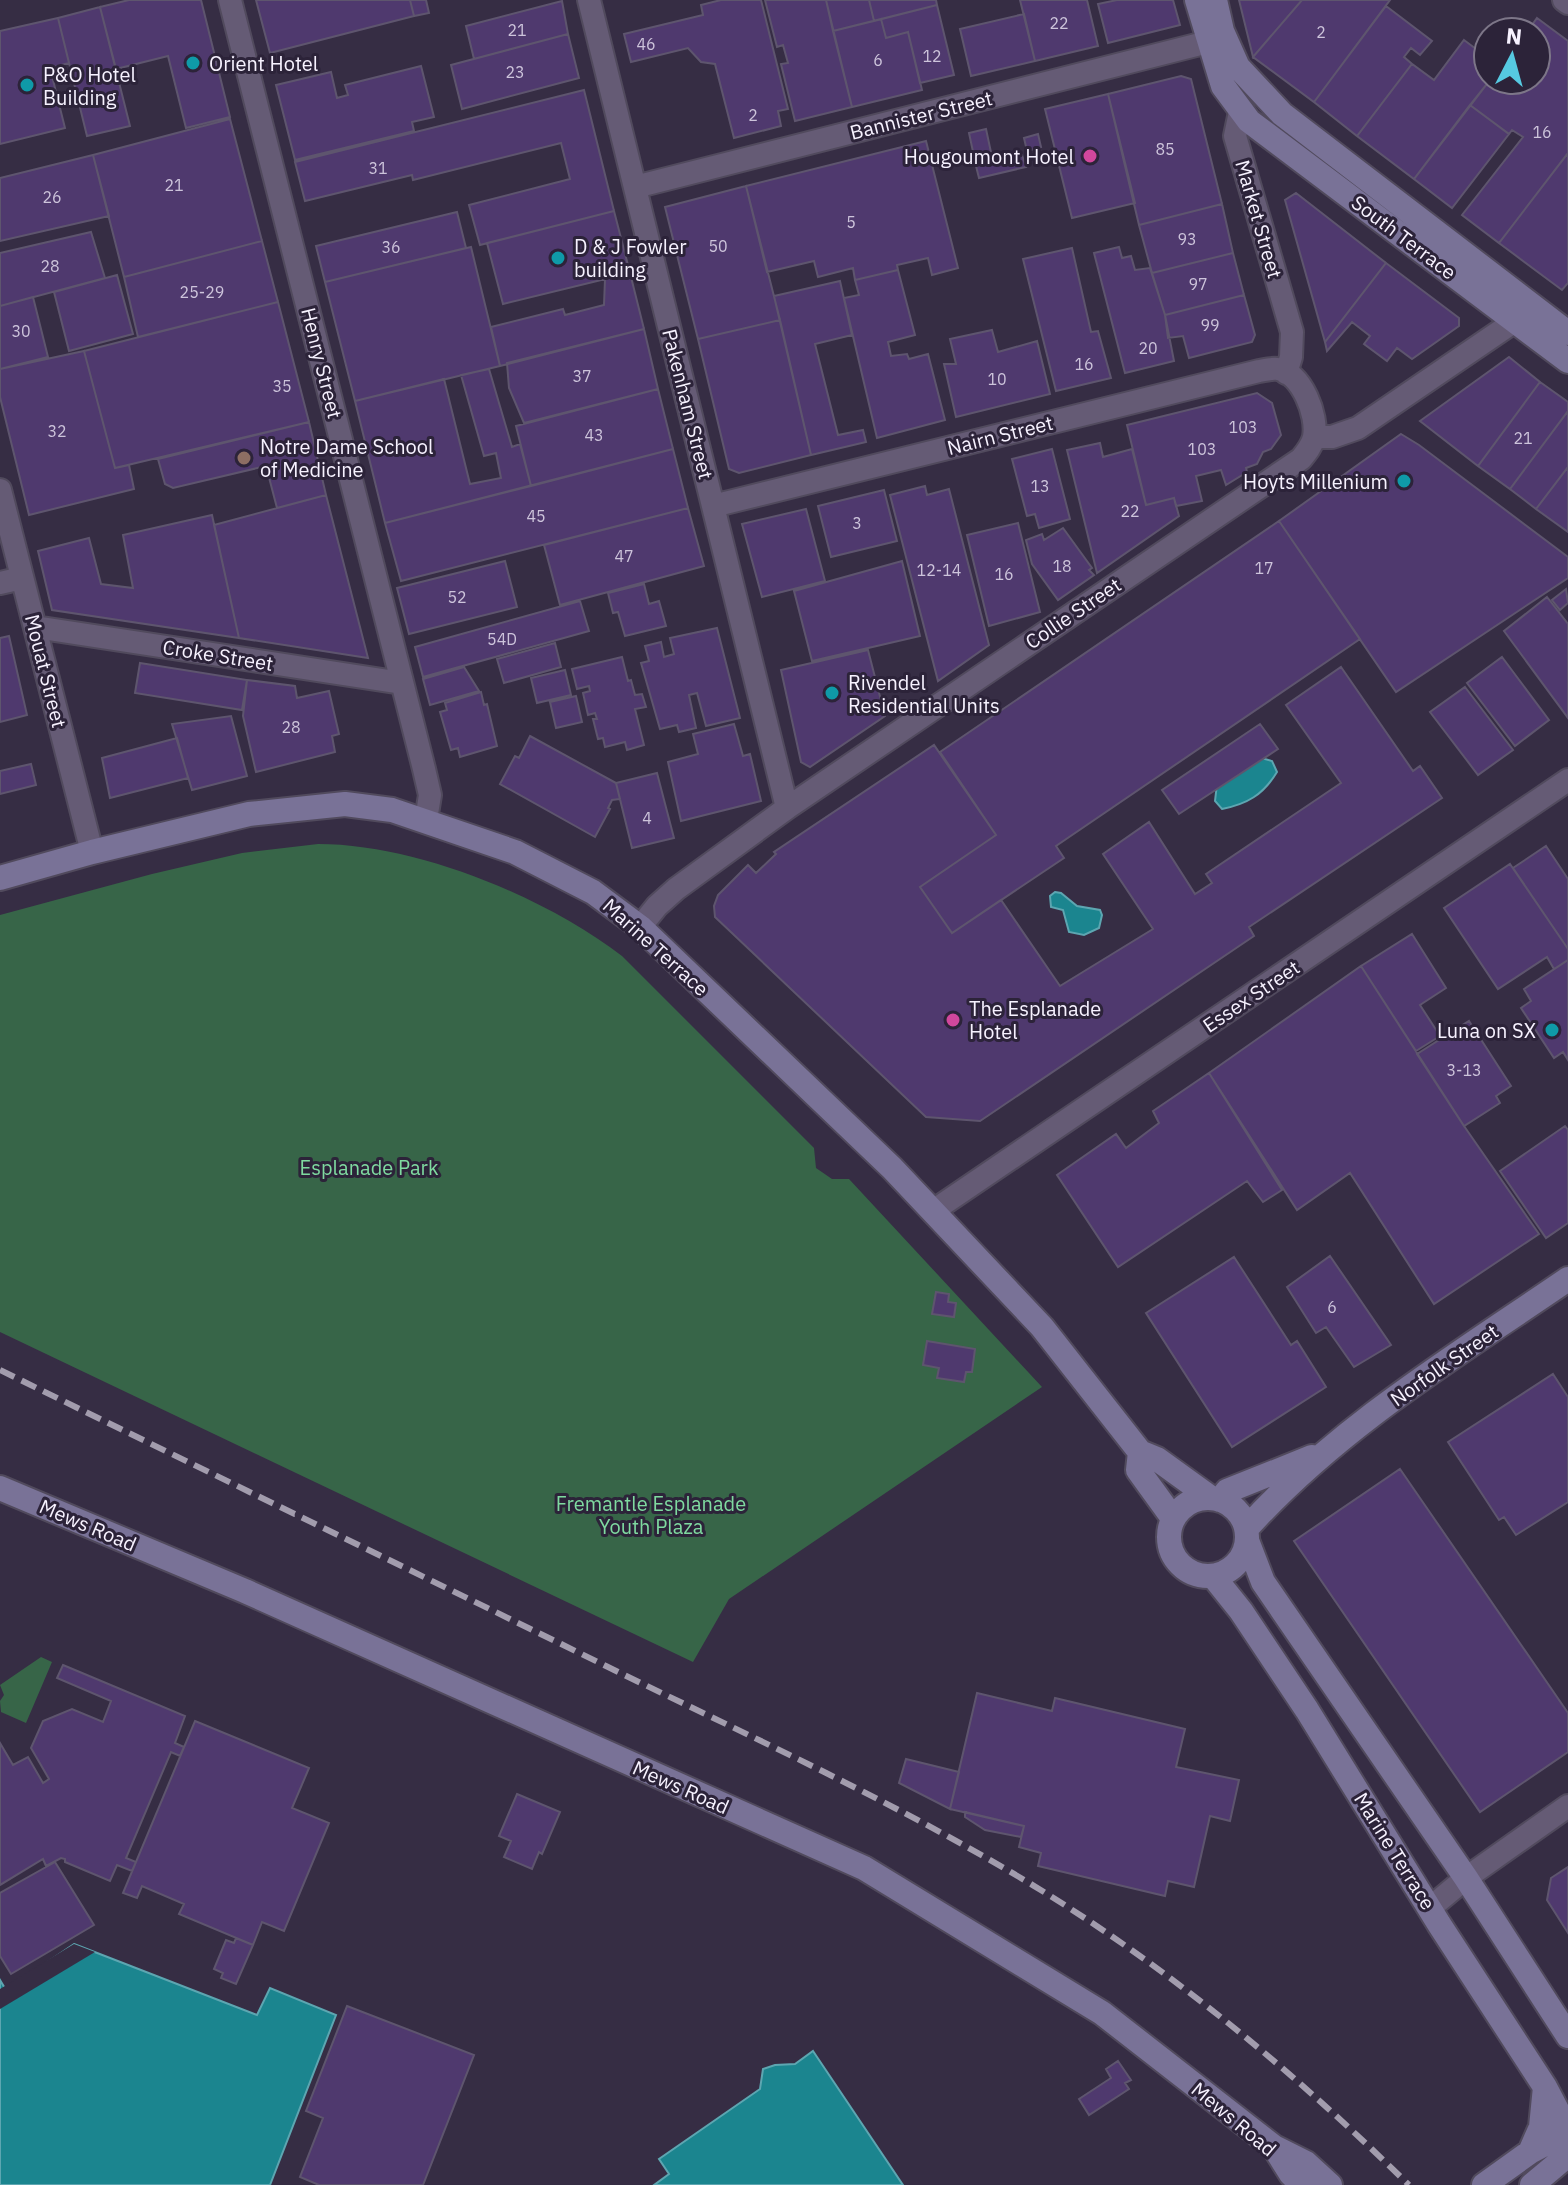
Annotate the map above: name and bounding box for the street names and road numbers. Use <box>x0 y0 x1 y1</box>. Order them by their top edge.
street label: Bannister Street <box>847 84 995 146</box>
street label: Market Street <box>1229 157 1289 281</box>
street label: South Terrace <box>1346 189 1462 285</box>
street label: Henry Street <box>295 305 349 421</box>
street label: Pakenham Street <box>656 326 720 482</box>
street label: Nairn Street <box>944 409 1056 461</box>
street label: Collie Street <box>1020 571 1126 655</box>
street label: Mouat Street <box>19 611 73 731</box>
street label: Croke Street <box>161 633 275 677</box>
street label: Marine Terrace <box>597 892 715 1002</box>
street label: Essex Street <box>1197 954 1305 1038</box>
street label: Norfolk Street <box>1385 1318 1503 1412</box>
street label: Mews Road <box>35 1492 141 1558</box>
street label: Mews Road <box>629 1754 733 1820</box>
street label: Marine Terrace <box>1348 1787 1442 1915</box>
street label: Mews Road <box>1186 2076 1282 2162</box>

